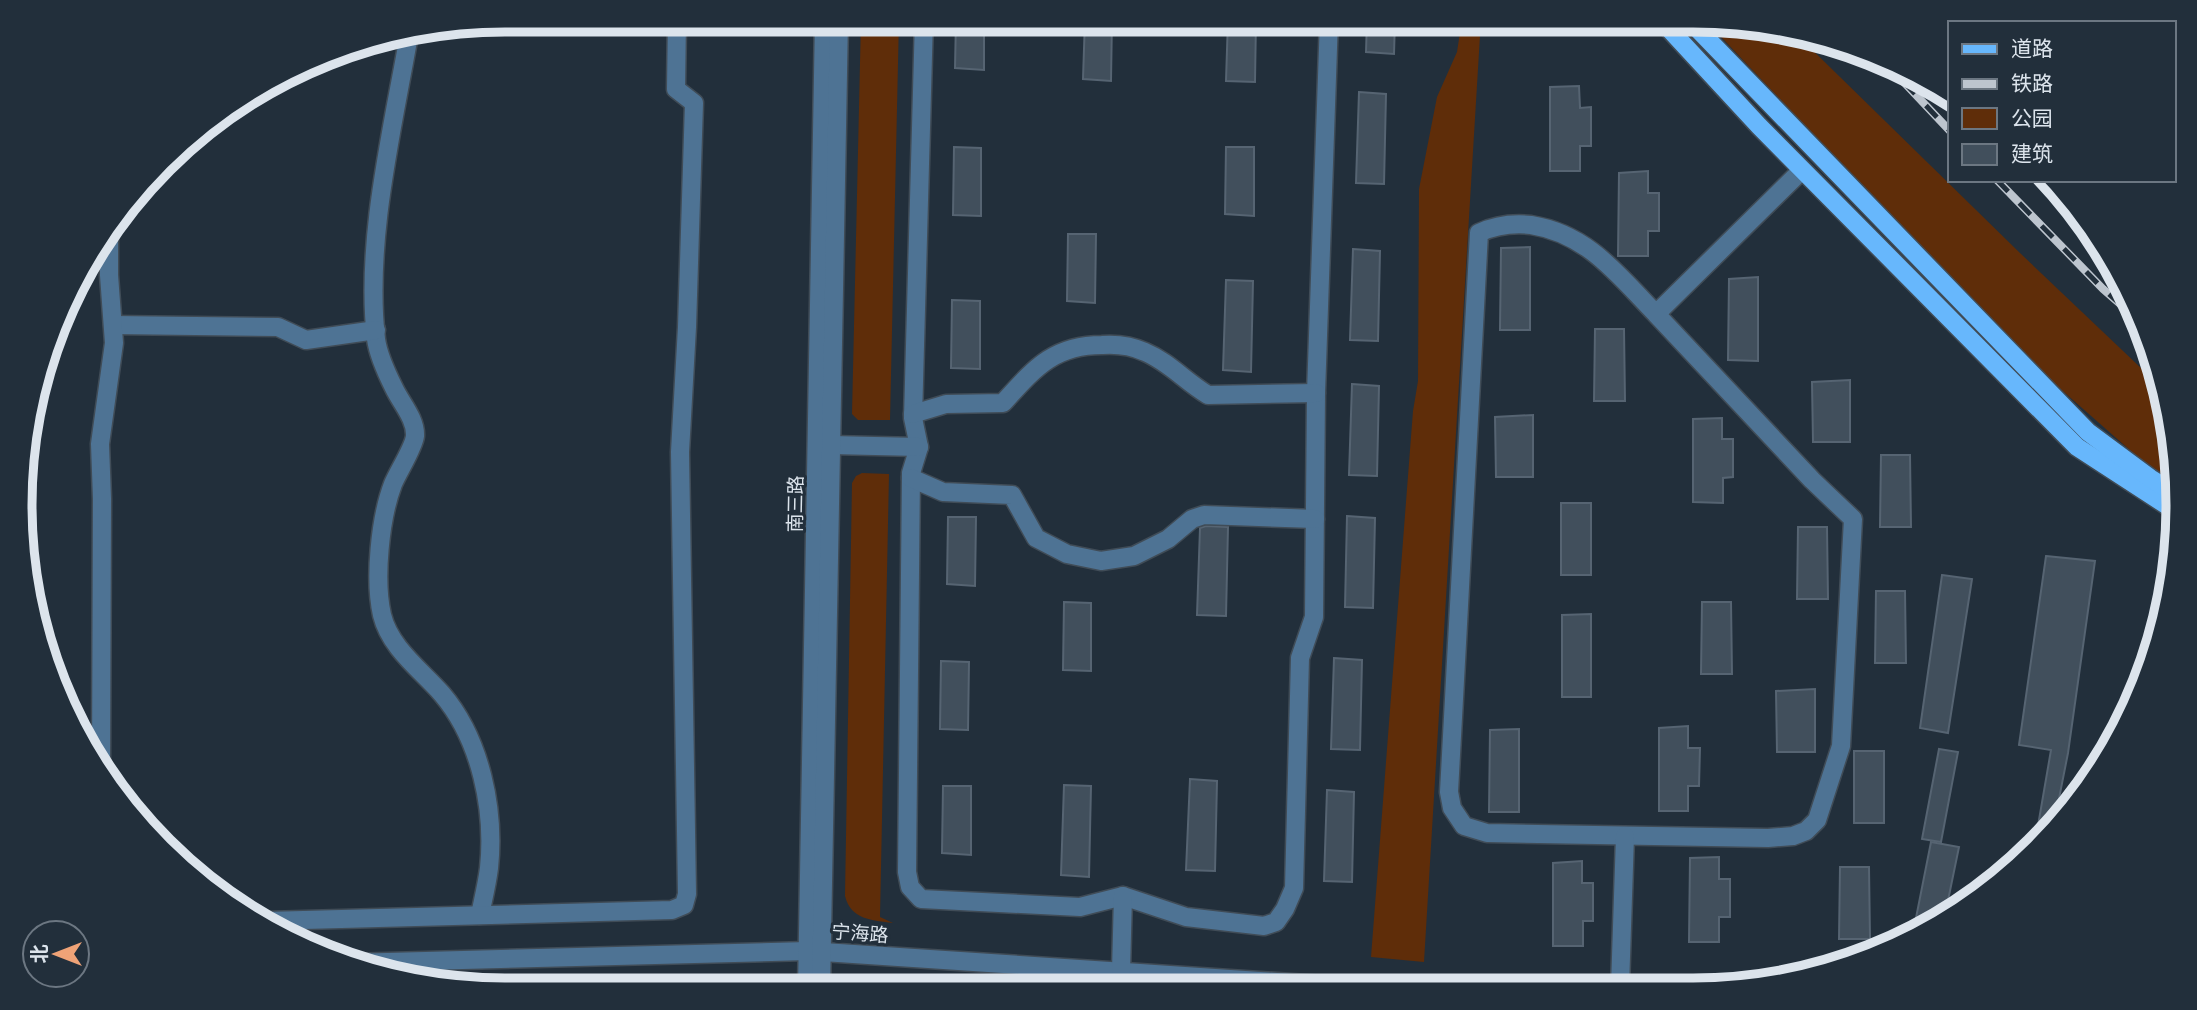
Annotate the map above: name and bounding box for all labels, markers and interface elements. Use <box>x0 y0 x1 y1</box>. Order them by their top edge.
legend <box>1948 21 2176 182</box>
text: 道路 <box>2011 38 2053 60</box>
text: 铁路 <box>2011 73 2053 95</box>
text: 公园 <box>2011 108 2053 130</box>
text: 建筑 <box>2011 143 2053 165</box>
street label: 南三路 <box>786 475 806 533</box>
north arrow <box>21 919 91 989</box>
street label: 宁海路 <box>831 921 889 946</box>
text: 北 <box>30 944 50 964</box>

